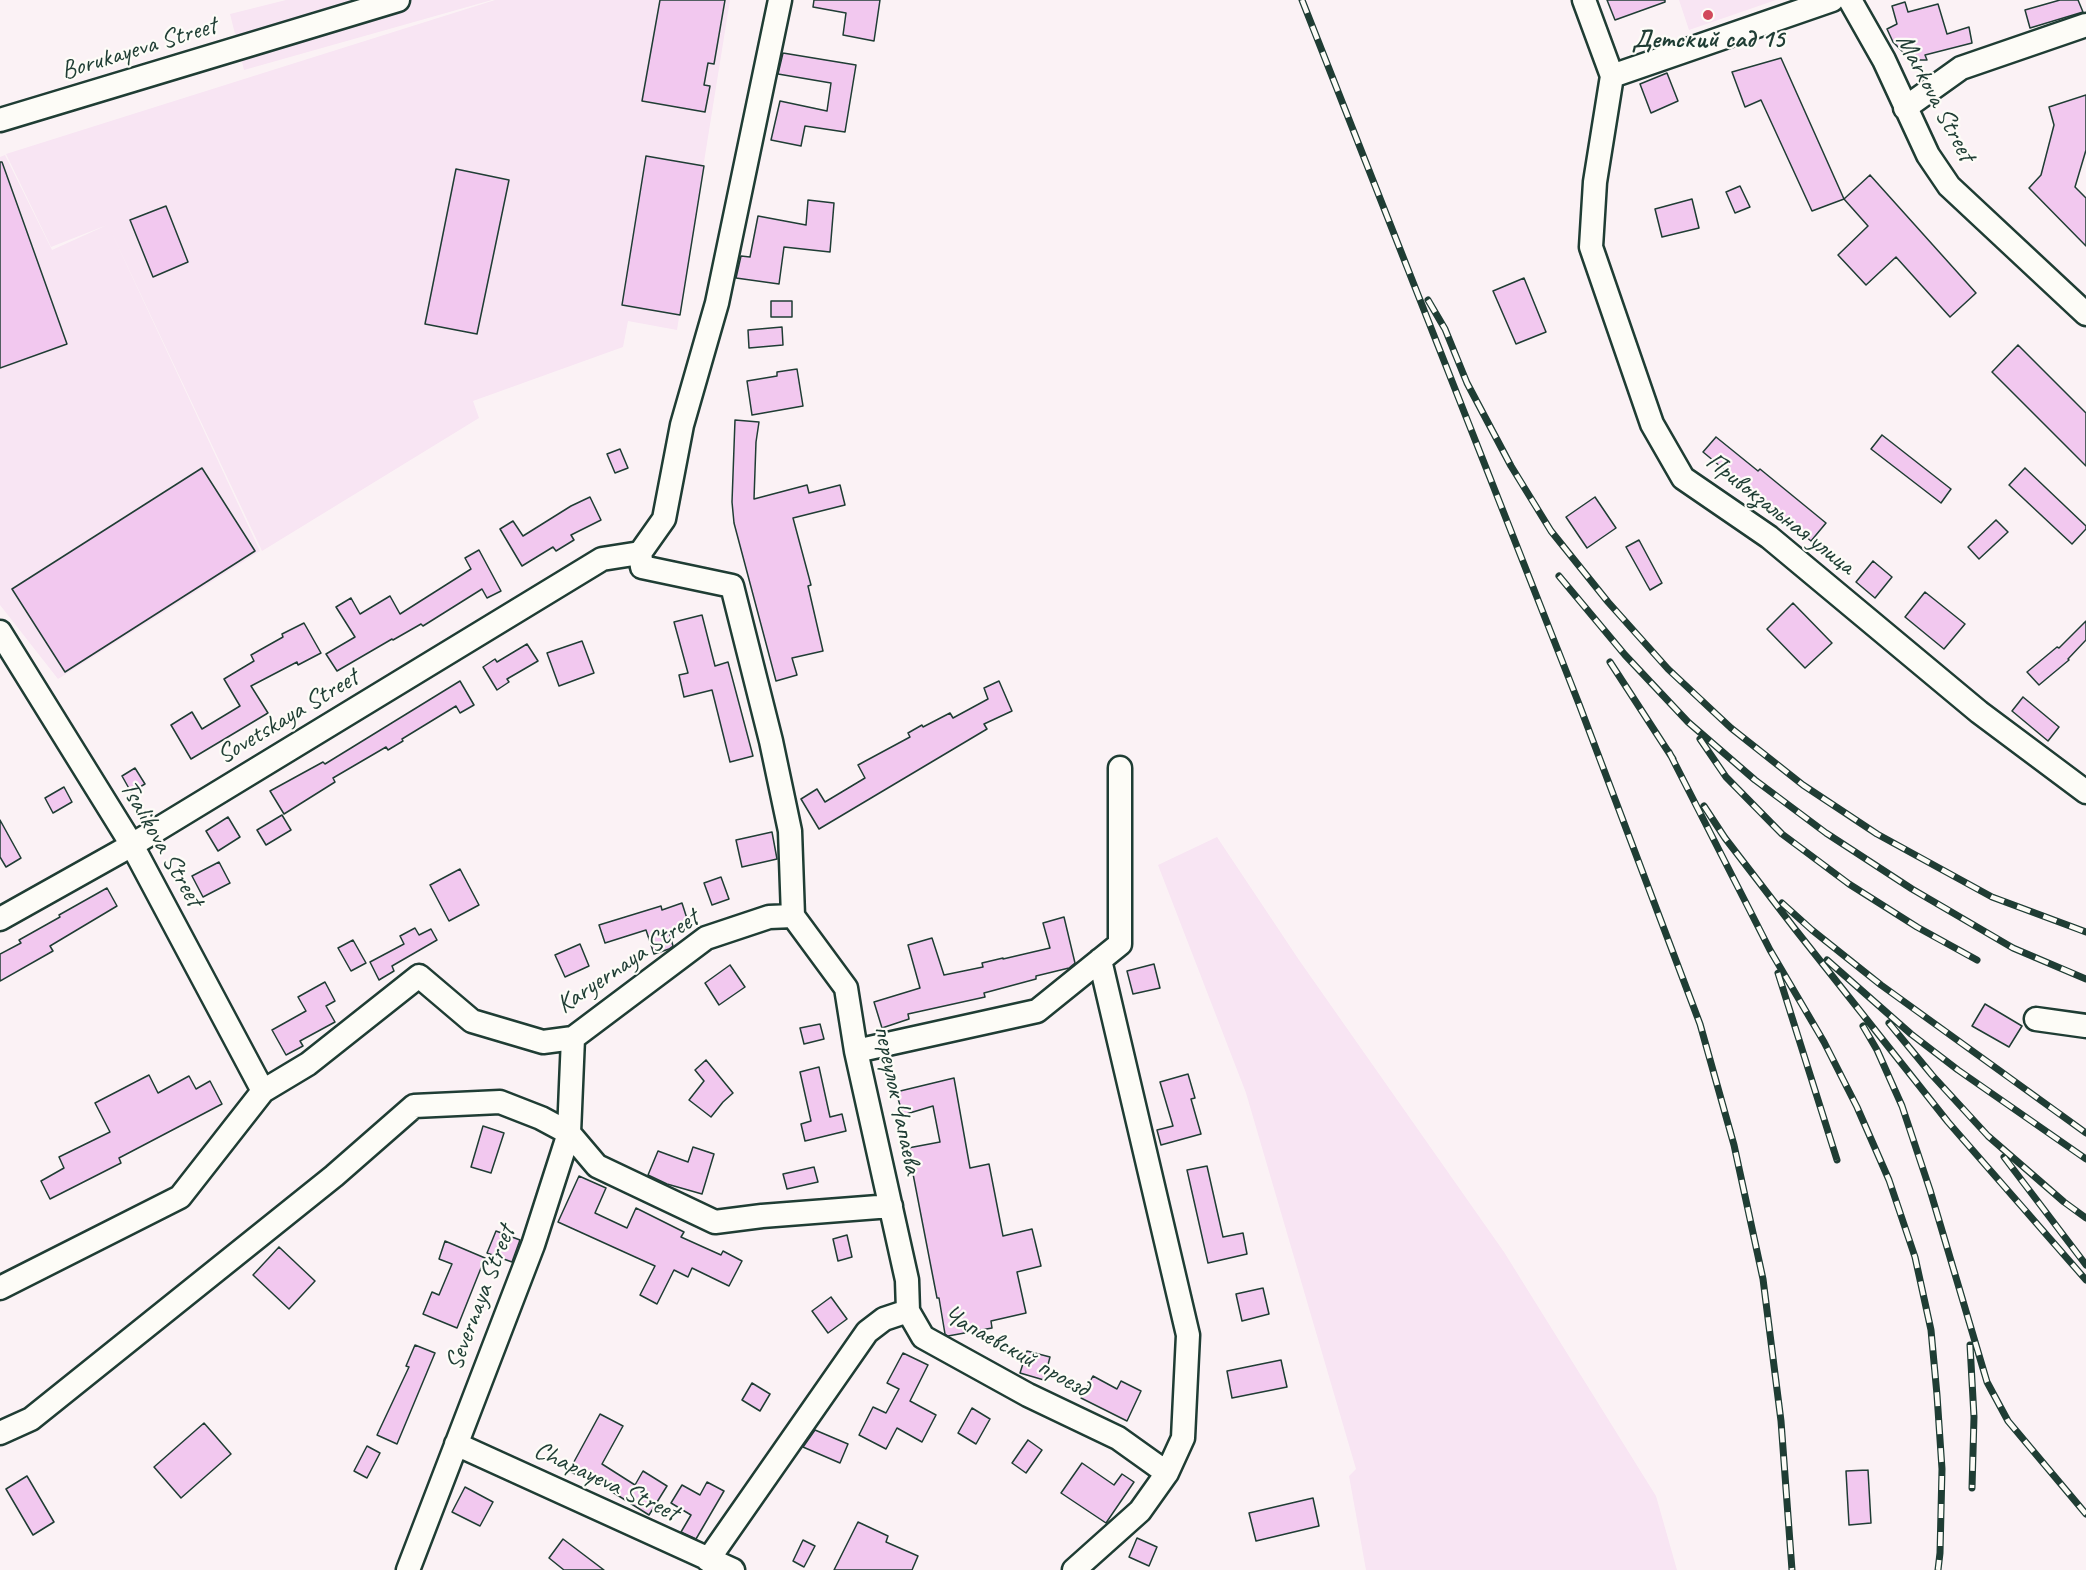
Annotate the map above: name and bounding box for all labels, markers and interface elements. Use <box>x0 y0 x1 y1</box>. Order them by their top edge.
marker: Детский сад 15 <box>1701 8 1715 22</box>
street label: Borukayeva Street <box>57 11 221 87</box>
place label: Детский сад 15 <box>1632 24 1784 56</box>
street label: Markova Street <box>1888 29 1982 167</box>
street label: Привокзальная улица <box>1699 446 1861 582</box>
street label: Sovetskaya Street <box>212 663 364 771</box>
street label: Tsalikova Street <box>112 775 210 913</box>
street label: Karyernaya Street <box>551 903 705 1021</box>
street label: переулок Чапаева <box>866 1023 928 1177</box>
street label: Severnaya Street <box>439 1221 523 1375</box>
street label: Чапаевский проезд <box>938 1299 1094 1405</box>
street label: Chapayeva Street <box>529 1435 683 1529</box>

